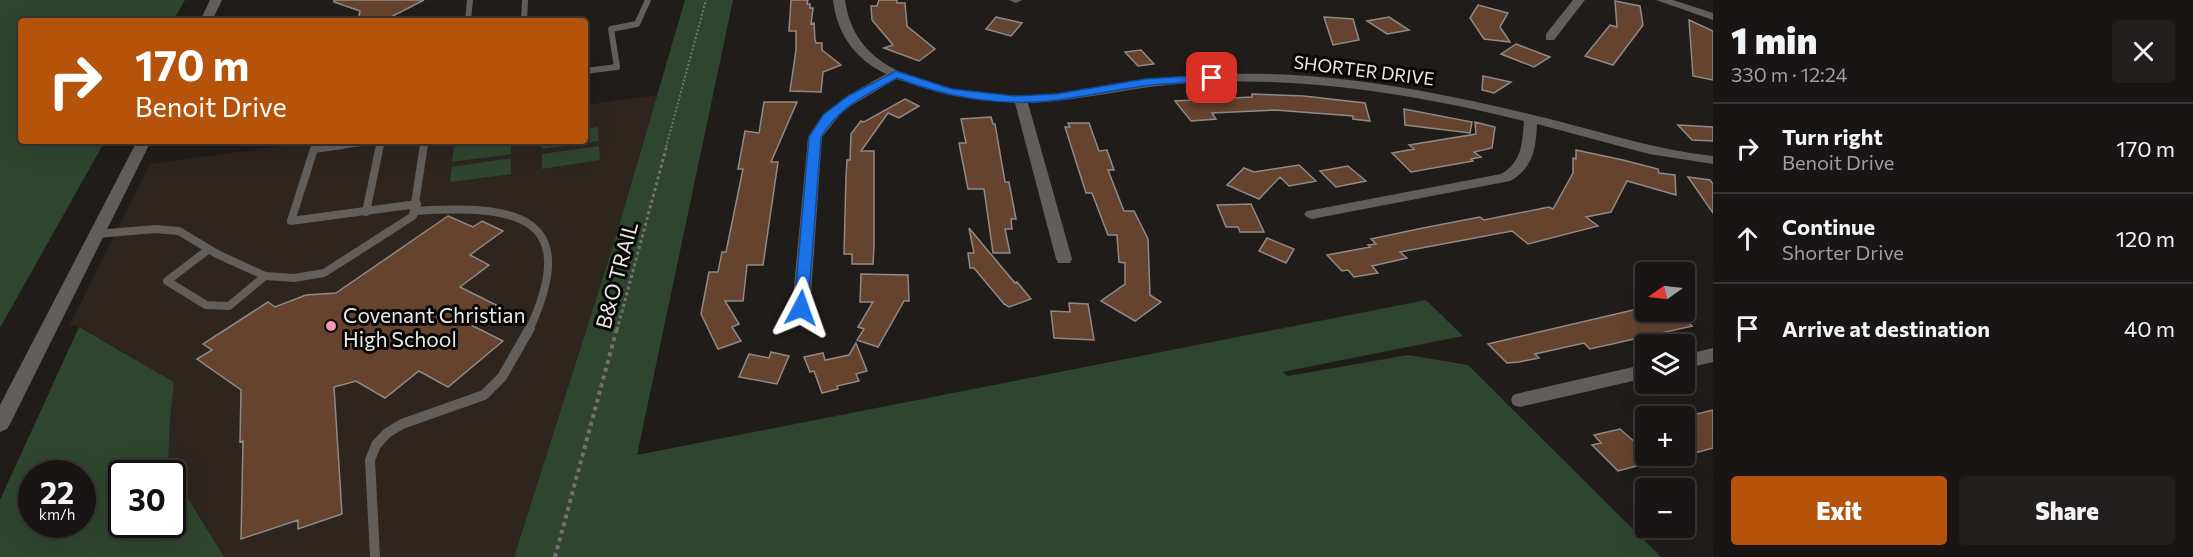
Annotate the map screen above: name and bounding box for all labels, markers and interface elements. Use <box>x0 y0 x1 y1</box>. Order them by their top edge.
text: 1 min <box>1731 17 1817 61</box>
button: close <box>2112 20 2175 83</box>
text: 170 m <box>135 38 249 90</box>
icon: right <box>36 42 114 120</box>
street label: SHORTER DRIVE <box>1292 50 1436 90</box>
pin <box>1186 52 1237 103</box>
icon: arrive <box>1195 61 1228 94</box>
text: 330 m · 12:24 <box>1731 62 1848 86</box>
text: Benoit Drive <box>135 90 287 123</box>
text: Turn right <box>1782 123 1883 150</box>
icon: right <box>1731 132 1764 165</box>
text: 170 m <box>2116 135 2175 162</box>
text: Benoit Drive <box>1782 150 1894 174</box>
text: Continue <box>1782 213 1875 240</box>
street label: B&O TRAIL <box>590 219 642 331</box>
icon: ahead <box>1731 222 1764 255</box>
text: 120 m <box>2116 225 2175 252</box>
text: Shorter Drive <box>1782 240 1904 264</box>
north arrow <box>1635 262 1695 322</box>
map controls <box>1635 262 1695 538</box>
position arrow <box>769 276 833 340</box>
place label: Covenant Christian High School <box>343 302 525 351</box>
icon: arrive <box>1731 312 1764 345</box>
text: Arrive at destination <box>1782 315 1990 342</box>
text: 40 m <box>2124 315 2175 342</box>
marker: Covenant Christian High School <box>324 319 338 333</box>
button: layers <box>1635 334 1695 394</box>
button: + <box>1635 406 1695 466</box>
speed limit sign: 30 <box>108 460 186 538</box>
text: 22 <box>40 473 74 510</box>
button: Exit <box>1731 476 1947 545</box>
button: Share <box>1959 476 2175 545</box>
button: − <box>1635 478 1695 538</box>
text: km/h <box>39 505 75 523</box>

